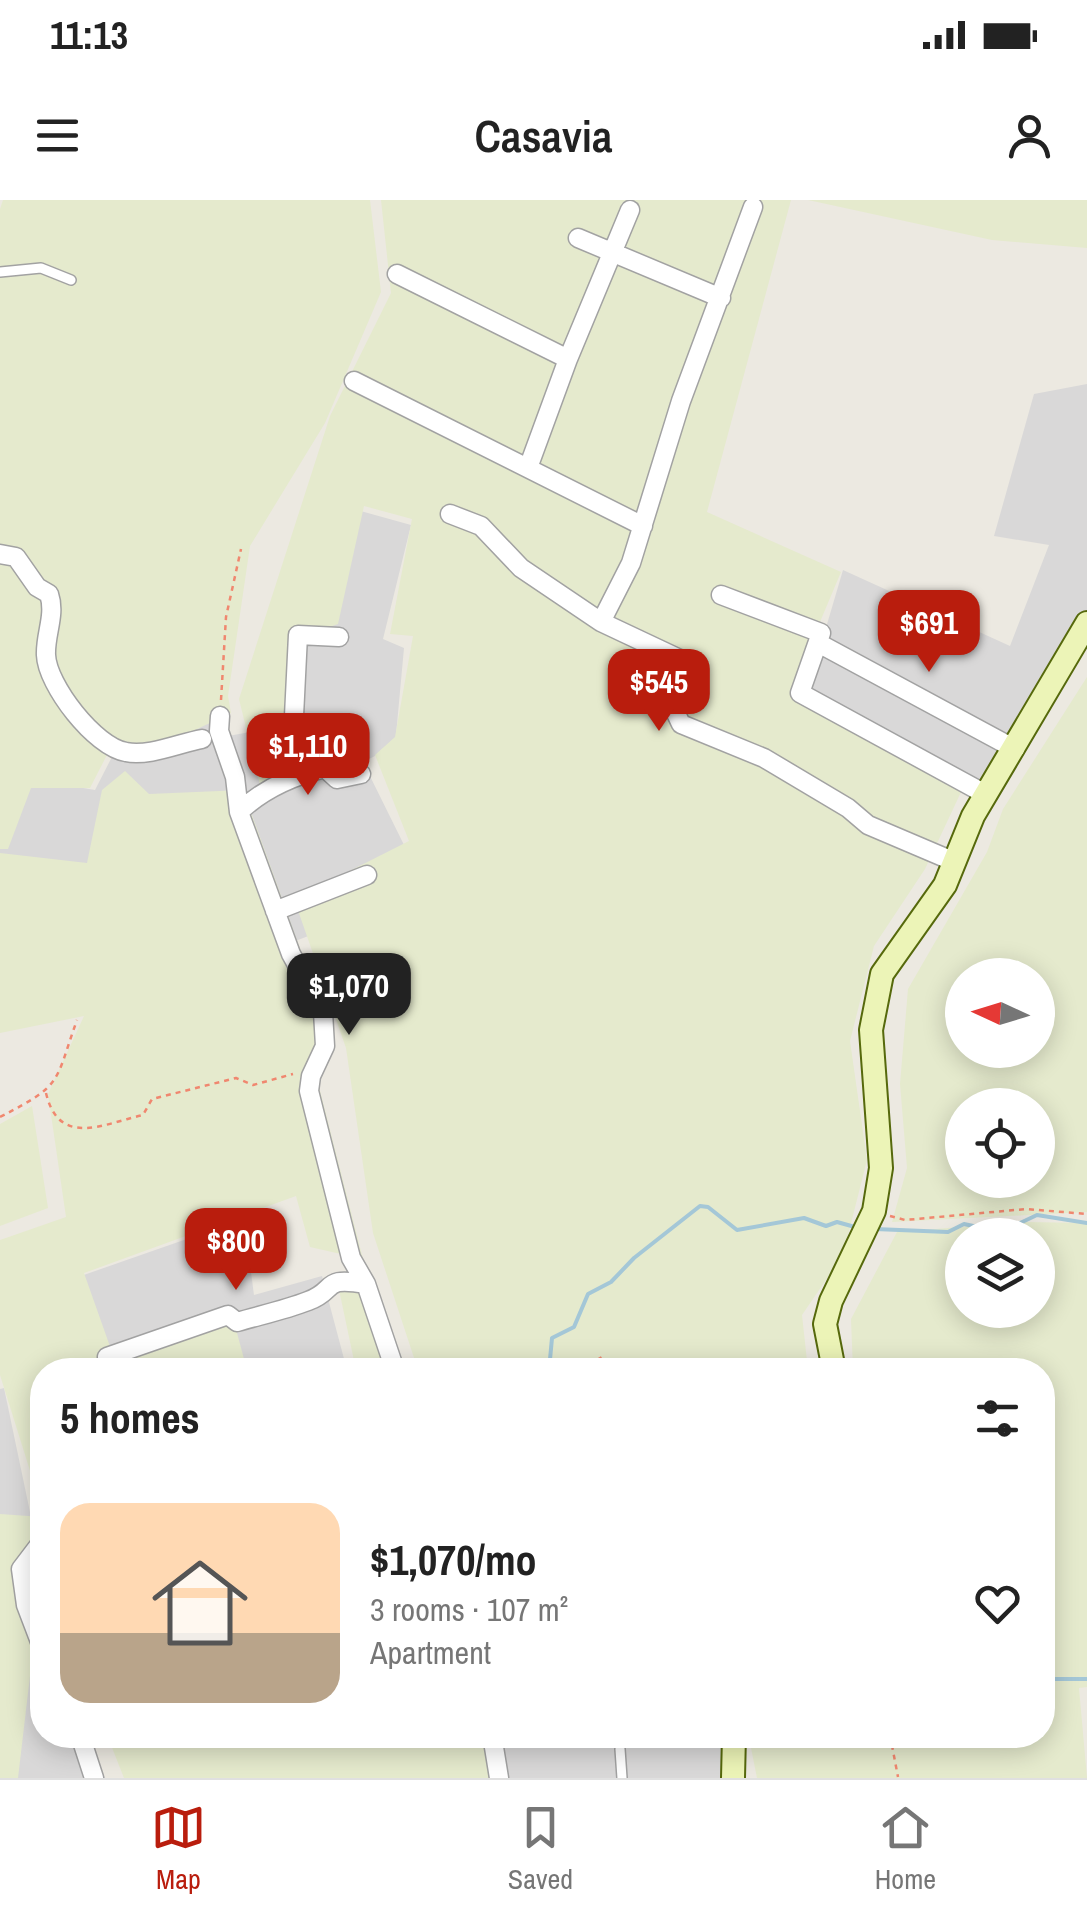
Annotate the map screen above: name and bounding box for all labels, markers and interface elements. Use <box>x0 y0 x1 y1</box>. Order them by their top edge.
text: 11:13 <box>50 10 128 61</box>
text: Casavia <box>474 105 613 166</box>
icon: menu <box>30 108 85 163</box>
icon: person <box>1002 108 1057 163</box>
pin: $691 <box>870 590 988 675</box>
text: $691 <box>900 601 958 644</box>
pin: $545 <box>600 649 718 734</box>
text: $545 <box>630 660 688 703</box>
pin: $1,110 <box>227 713 389 798</box>
text: $1,110 <box>269 724 347 767</box>
pin: $1,070 <box>268 953 430 1038</box>
north arrow <box>945 958 1055 1068</box>
map controls <box>945 958 1055 1328</box>
text: $1,070 <box>309 964 389 1007</box>
button: locate <box>945 1088 1055 1198</box>
pin: $800 <box>177 1208 295 1293</box>
button: layers <box>945 1218 1055 1328</box>
text: $800 <box>207 1219 265 1262</box>
text: 5 homes <box>60 1390 200 1446</box>
icon: filters <box>970 1391 1025 1446</box>
text: $1,070/mo <box>370 1532 537 1588</box>
icon: home <box>140 1543 260 1663</box>
icon: heart <box>970 1576 1025 1631</box>
text: 3 rooms · 107 m² <box>370 1588 568 1631</box>
text: Apartment <box>370 1631 491 1674</box>
tab: Map <box>151 1800 206 1898</box>
tab: Saved <box>508 1800 573 1898</box>
tab: Home <box>875 1800 936 1898</box>

